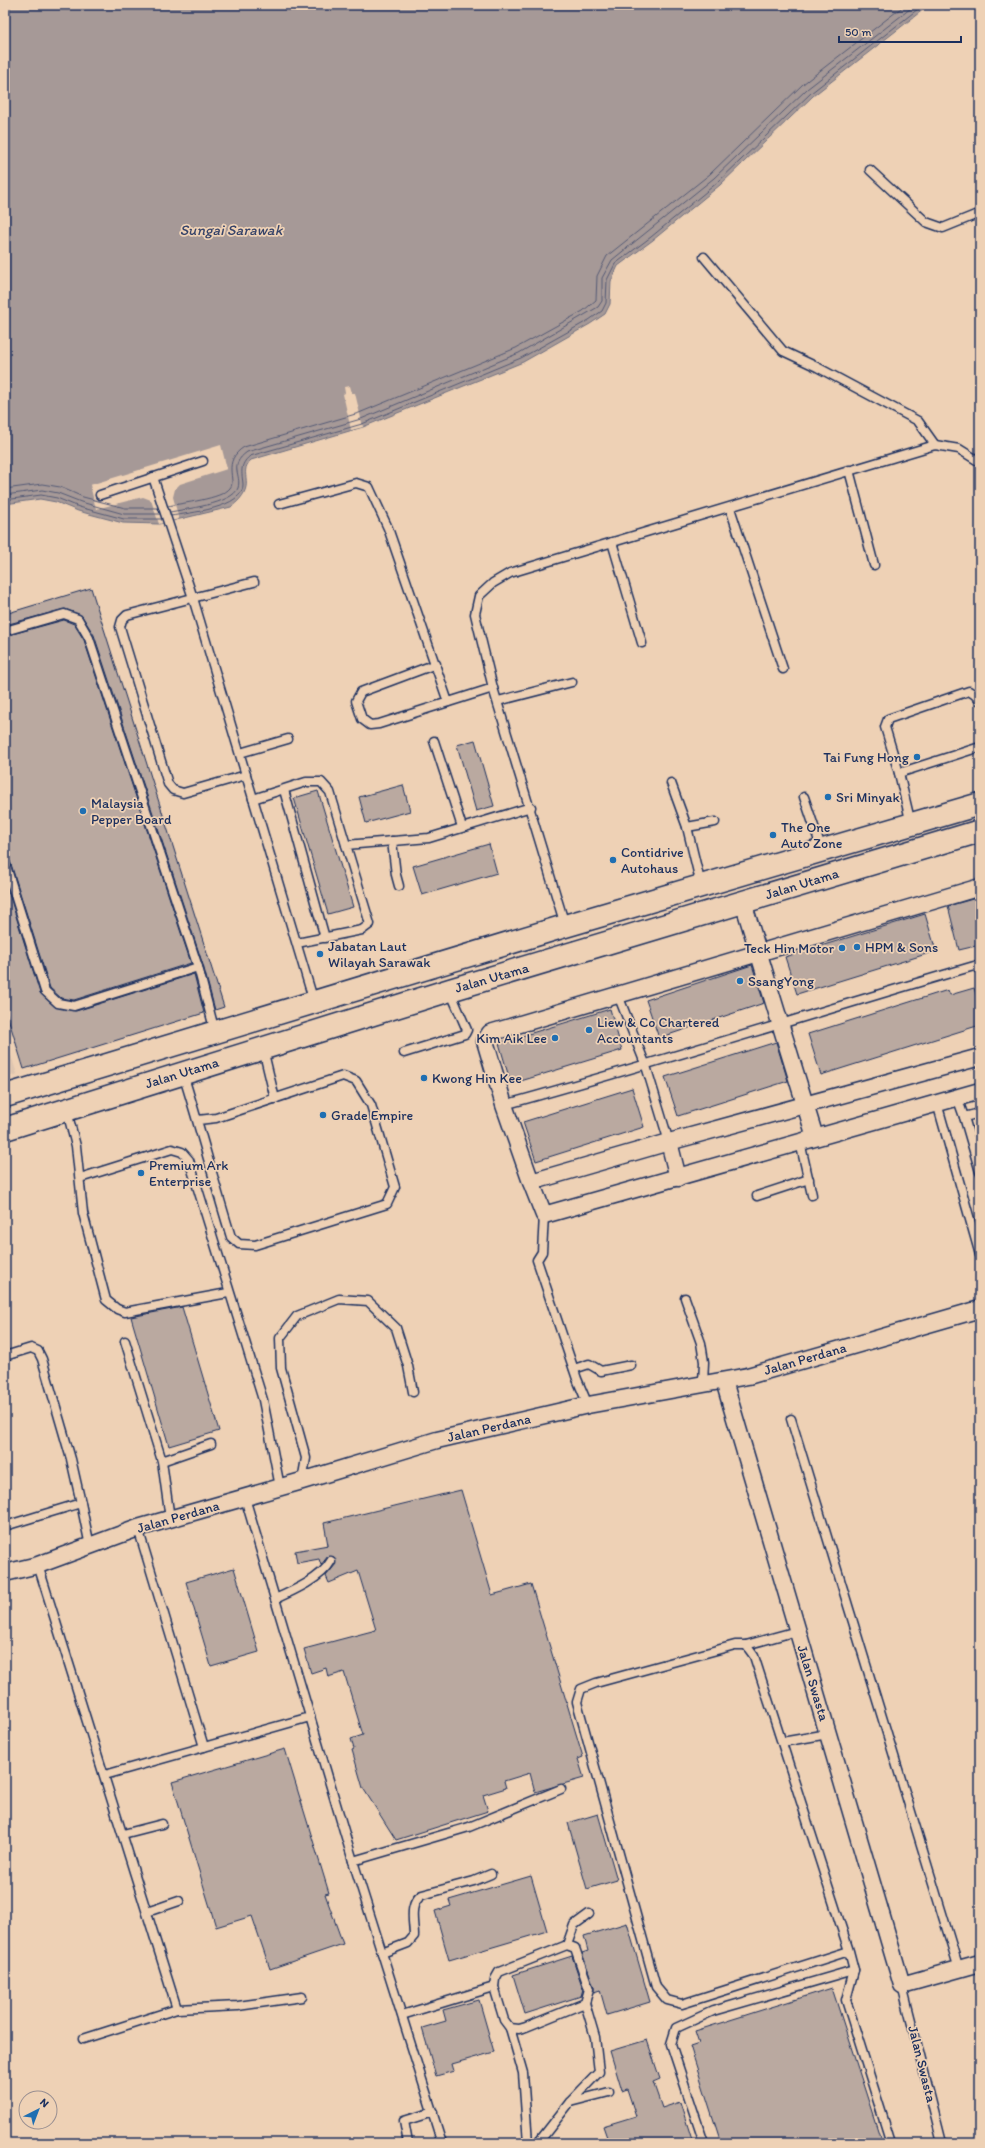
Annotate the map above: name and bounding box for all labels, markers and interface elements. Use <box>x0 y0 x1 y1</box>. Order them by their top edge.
scale bar <box>839 18 961 44</box>
text: 50 m <box>845 25 871 39</box>
water label: Sungai Sarawak <box>180 221 284 239</box>
place label: Tai Fung Hong <box>823 749 910 766</box>
marker: Tai Fung Hong <box>912 752 922 762</box>
place label: Sri Minyak <box>836 789 900 806</box>
marker: Sri Minyak <box>823 792 833 802</box>
place label: Malaysia Pepper Board <box>91 795 172 828</box>
marker: Malaysia Pepper Board <box>78 806 88 816</box>
place label: The One Auto Zone <box>781 819 843 852</box>
marker: The One Auto Zone <box>768 830 778 840</box>
place label: Contidrive Autohaus <box>621 844 684 877</box>
marker: Contidrive Autohaus <box>608 855 618 865</box>
street label: Jalan Utama <box>763 865 842 903</box>
place label: Jabatan Laut Wilayah Sarawak <box>328 938 431 971</box>
place label: HPM & Sons <box>865 939 938 956</box>
place label: Teck Hin Motor <box>744 940 835 957</box>
marker: HPM & Sons <box>852 942 862 952</box>
marker: Teck Hin Motor <box>837 943 847 953</box>
marker: Jabatan Laut Wilayah Sarawak <box>315 949 325 959</box>
street label: Jalan Utama <box>453 959 532 997</box>
place label: SsangYong <box>748 973 815 990</box>
marker: SsangYong <box>735 976 745 986</box>
place label: Liew & Co Chartered Accountants <box>597 1014 720 1047</box>
marker: Liew & Co Chartered Accountants <box>584 1025 594 1035</box>
place label: Kim Aik Lee <box>476 1030 547 1047</box>
marker: Kim Aik Lee <box>550 1033 560 1043</box>
street label: Jalan Utama <box>143 1054 222 1092</box>
place label: Kwong Hin Kee <box>432 1070 522 1087</box>
marker: Kwong Hin Kee <box>419 1073 429 1083</box>
place label: Grade Empire <box>331 1107 414 1124</box>
marker: Grade Empire <box>318 1110 328 1120</box>
place label: Premium Ark Enterprise <box>149 1157 228 1190</box>
marker: Premium Ark Enterprise <box>136 1168 146 1178</box>
street label: Jalan Perdana <box>762 1339 848 1379</box>
street label: Jalan Perdana <box>446 1410 532 1446</box>
street label: Jalan Perdana <box>135 1497 221 1537</box>
street label: Jalan Swasta <box>793 1643 833 1724</box>
street label: Jalan Swasta <box>904 2024 940 2105</box>
north arrow <box>18 2090 58 2130</box>
text: N <box>37 2096 51 2110</box>

